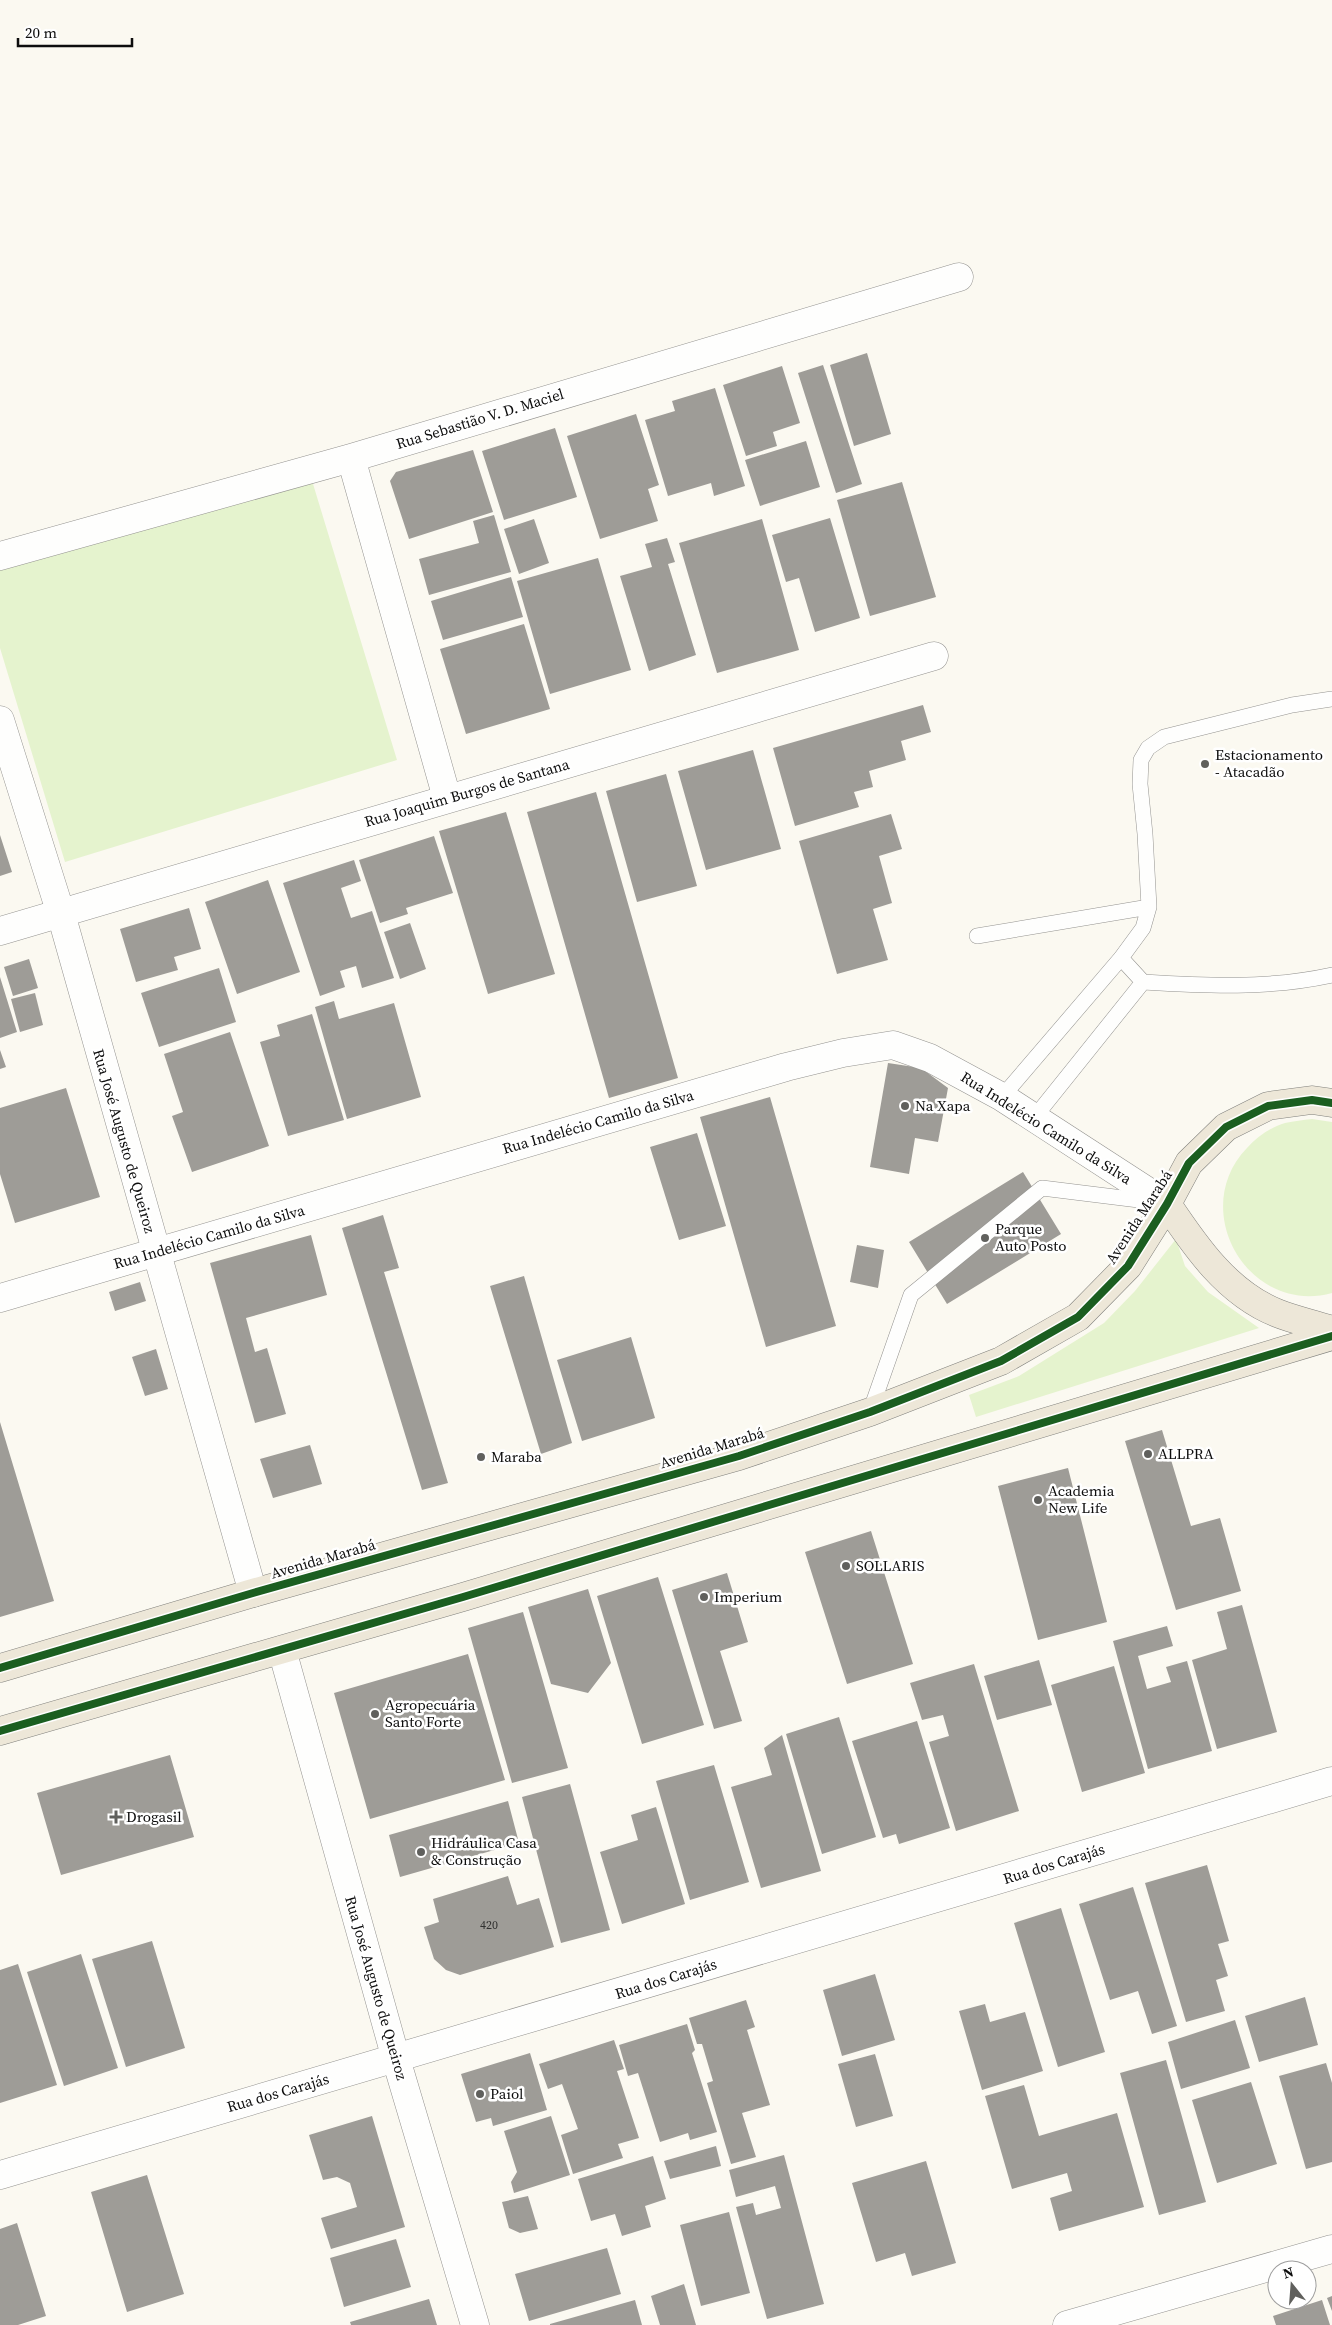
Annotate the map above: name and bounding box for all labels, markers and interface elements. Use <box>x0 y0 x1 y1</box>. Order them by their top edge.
scale bar <box>18 15 131 47</box>
text: 20 m <box>25 22 57 43</box>
street label: Rua Sebastião V. D. Maciel <box>393 383 567 454</box>
place label: Estacionamento - Atacadão <box>1215 744 1323 782</box>
street label: Rua Joaquim Burgos de Santana <box>362 753 572 832</box>
marker: Estacionamento - Atacadão <box>1199 758 1211 770</box>
street label: Rua José Augusto de Queiroz <box>88 1046 161 1236</box>
street label: Rua Indelécio Camilo da Silva <box>957 1066 1136 1189</box>
street label: Rua Indelécio Camilo da Silva <box>500 1084 696 1159</box>
place label: Na Xapa <box>915 1095 971 1116</box>
marker: Na Xapa <box>899 1100 911 1112</box>
street label: Avenida Marabá <box>1100 1165 1177 1268</box>
street label: Rua Indelécio Camilo da Silva <box>111 1199 307 1274</box>
place label: Parque Auto Posto <box>995 1218 1066 1256</box>
marker: Parque Auto Posto <box>979 1232 991 1244</box>
street label: Avenida Marabá <box>657 1422 767 1473</box>
place label: ALLPRA <box>1158 1443 1214 1464</box>
place label: Maraba <box>491 1446 542 1467</box>
marker: ALLPRA <box>1142 1448 1154 1460</box>
marker: Maraba <box>475 1451 487 1463</box>
place label: Academia New Life <box>1048 1480 1115 1518</box>
marker: Academia New Life <box>1032 1494 1044 1506</box>
street label: Avenida Marabá <box>268 1533 378 1583</box>
place label: SOLLARIS <box>856 1555 925 1576</box>
marker: SOLLARIS <box>840 1560 852 1572</box>
place label: Imperium <box>714 1586 783 1607</box>
marker: Imperium <box>698 1591 710 1603</box>
place label: Agropecuária Santo Forte <box>385 1694 476 1732</box>
marker: Agropecuária Santo Forte <box>369 1708 381 1720</box>
place label: Drogasil <box>126 1806 182 1827</box>
marker: Drogasil <box>110 1811 122 1823</box>
place label: Hidráulica Casa & Construção <box>431 1832 537 1870</box>
street label: Rua dos Carajás <box>1000 1838 1107 1889</box>
marker: Hidráulica Casa & Construção <box>415 1846 427 1858</box>
street label: Rua José Augusto de Queiroz <box>340 1893 413 2083</box>
house number: 420 <box>480 1917 498 1933</box>
street label: Rua dos Carajás <box>612 1953 719 2004</box>
street label: Rua dos Carajás <box>224 2068 331 2117</box>
place label: Paiol <box>490 2083 524 2104</box>
marker: Paiol <box>474 2088 486 2100</box>
north arrow <box>1267 2260 1317 2310</box>
text: N <box>1280 2262 1296 2284</box>

